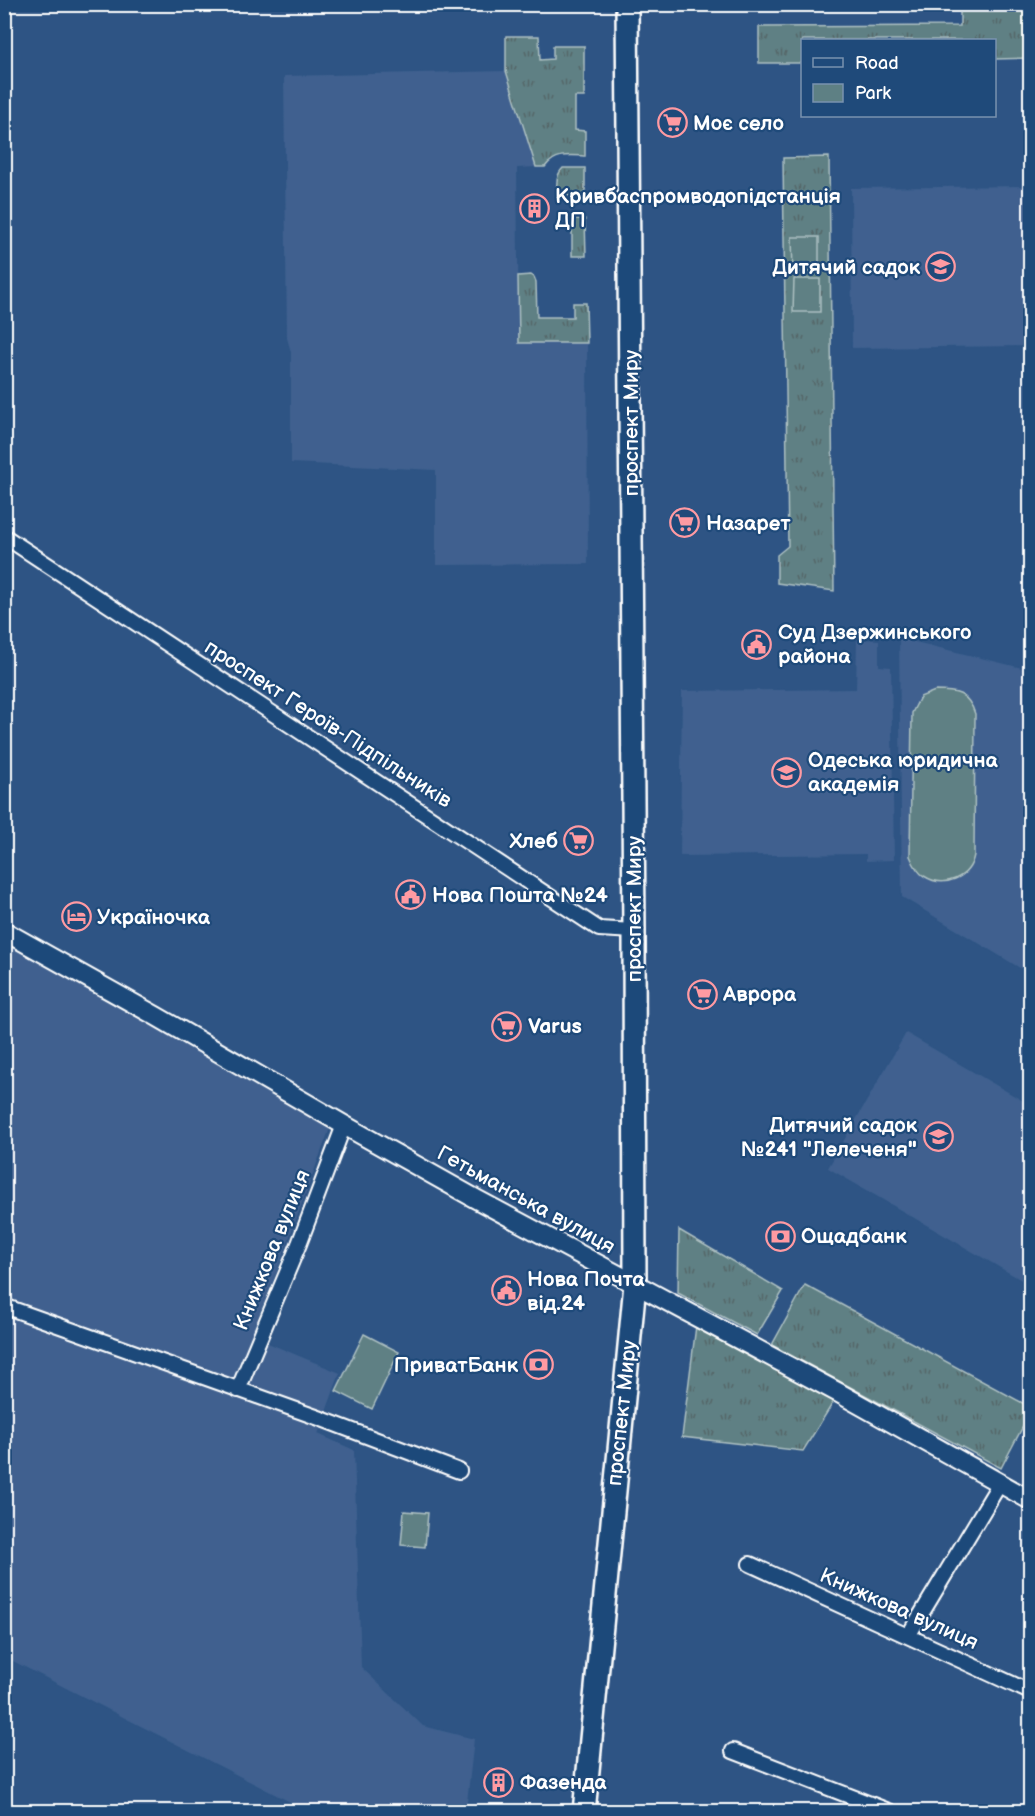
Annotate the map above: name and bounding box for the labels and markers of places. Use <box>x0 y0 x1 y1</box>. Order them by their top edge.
supermarket icon: Моє село <box>656 107 688 139</box>
place label: Моє село <box>693 111 784 136</box>
place label: Кривбаспромводопідстанція ДП <box>555 184 841 233</box>
building icon: Кривбаспромводопідстанція ДП <box>518 192 550 224</box>
school or university icon: Дитячий садок <box>925 251 957 283</box>
place label: Дитячий садок <box>772 255 921 280</box>
supermarket icon: Назарет <box>669 507 701 539</box>
place label: Назарет <box>706 511 790 536</box>
place label: Суд Дзержинського района <box>778 620 972 669</box>
public building icon: Суд Дзержинського района <box>741 628 773 660</box>
place label: Одеська юридична академія <box>808 748 999 797</box>
school or university icon: Одеська юридична академія <box>771 756 803 788</box>
supermarket icon: Хлеб <box>563 825 595 857</box>
place label: Хлеб <box>509 829 558 854</box>
public building icon: Нова Пошта №24 <box>395 879 427 911</box>
place label: Нова Пошта №24 <box>432 883 609 908</box>
hotel icon: Україночка <box>60 901 92 933</box>
place label: Україночка <box>97 905 211 930</box>
supermarket icon: Аврора <box>686 978 718 1010</box>
place label: Аврора <box>722 982 797 1007</box>
supermarket icon: Varus <box>491 1010 523 1042</box>
place label: Varus <box>528 1014 582 1039</box>
place label: Дитячий садок №241 "Лелеченя" <box>741 1113 918 1162</box>
school or university icon: Дитячий садок №241 "Лелеченя" <box>922 1121 954 1153</box>
bank icon: Ощадбанк <box>764 1220 796 1252</box>
place label: Ощадбанк <box>801 1224 907 1249</box>
place label: Нова Почта від.24 <box>527 1267 645 1316</box>
public building icon: Нова Почта від.24 <box>490 1275 522 1307</box>
bank icon: ПриватБанк <box>523 1349 555 1381</box>
place label: ПриватБанк <box>394 1353 519 1378</box>
building icon: Фазенда <box>483 1766 515 1798</box>
place label: Фазенда <box>520 1770 607 1795</box>

